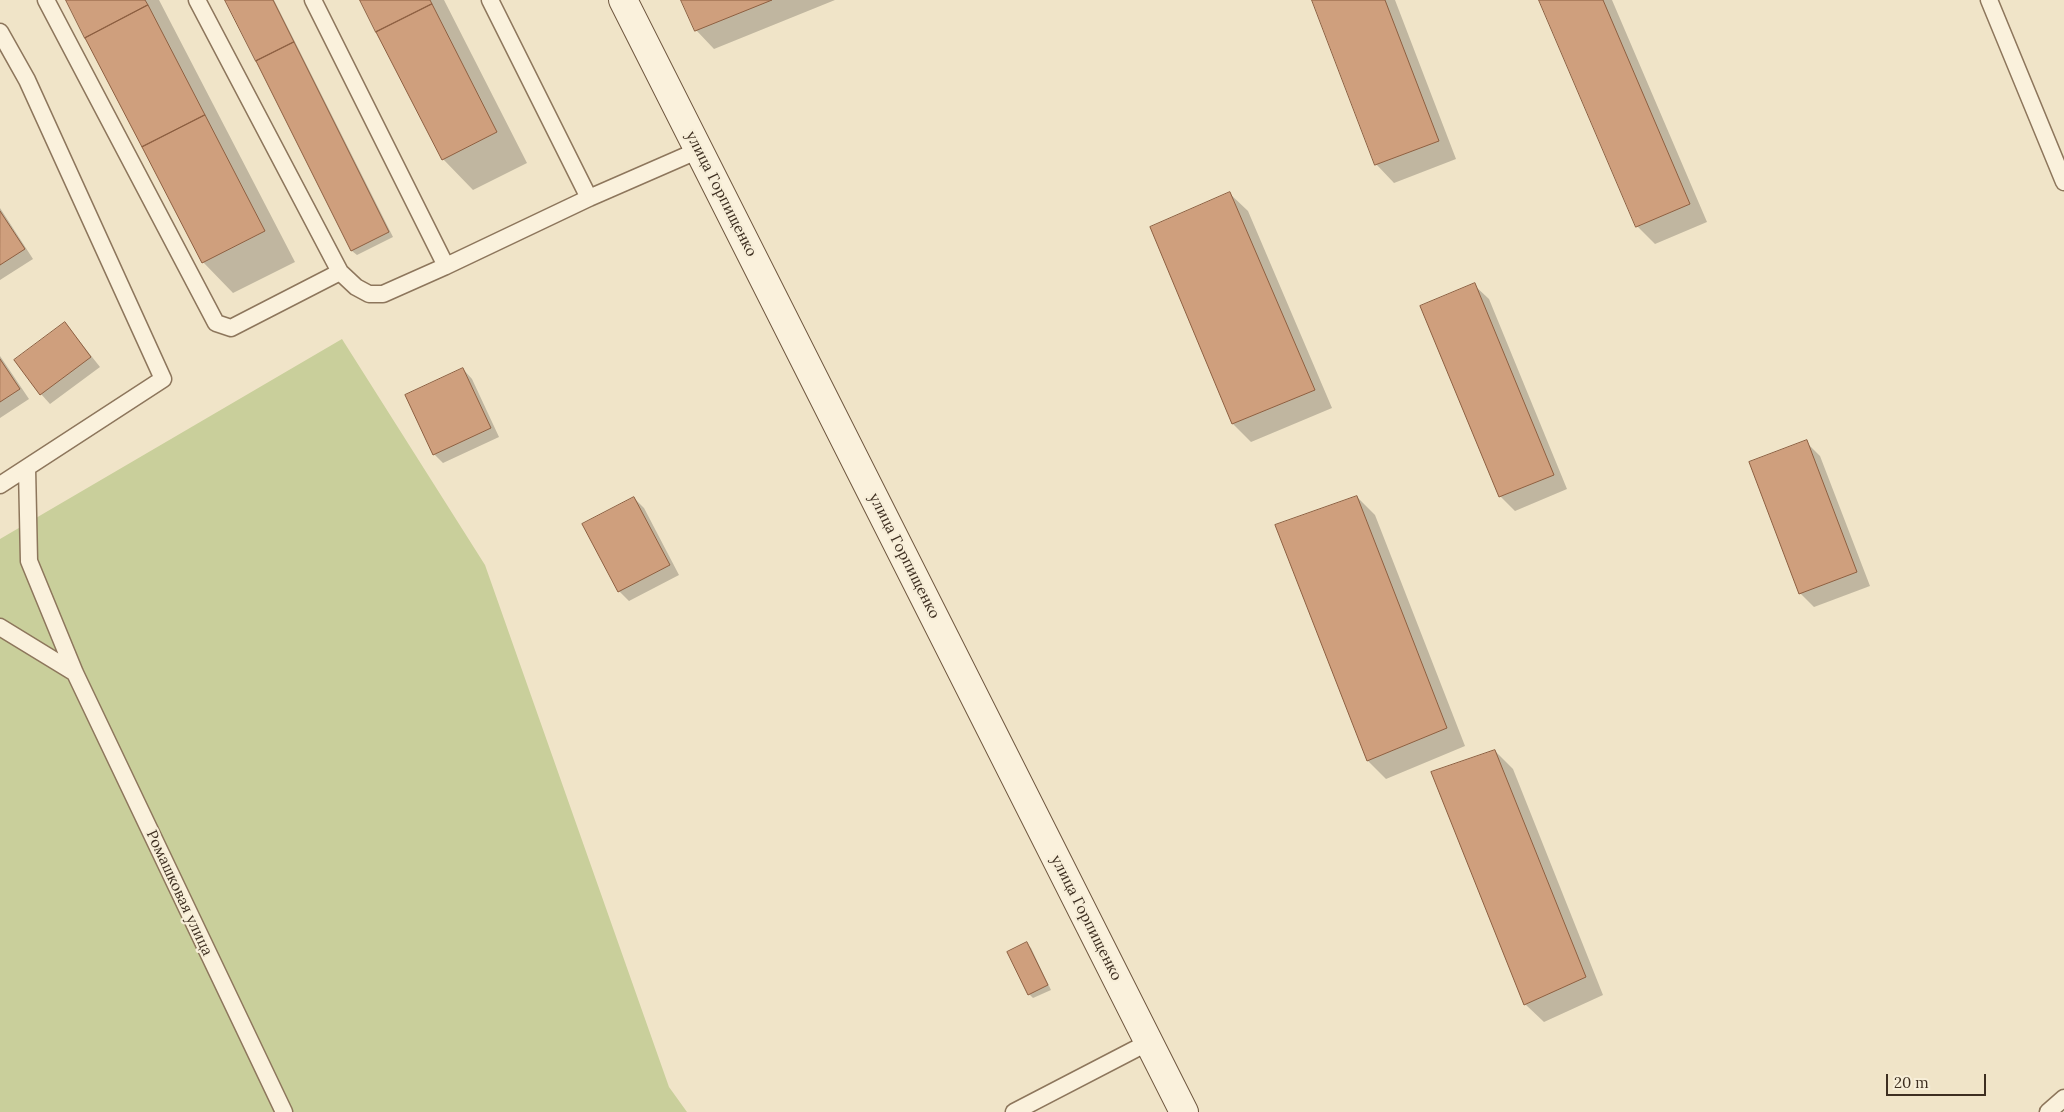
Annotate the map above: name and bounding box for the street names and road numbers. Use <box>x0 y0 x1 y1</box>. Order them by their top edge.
street label: улица Горпищенко <box>682 128 760 260</box>
street label: улица Горпищенко <box>865 490 943 622</box>
street label: Ромашковая улица <box>142 827 216 959</box>
street label: улица Горпищенко <box>1047 852 1125 984</box>

